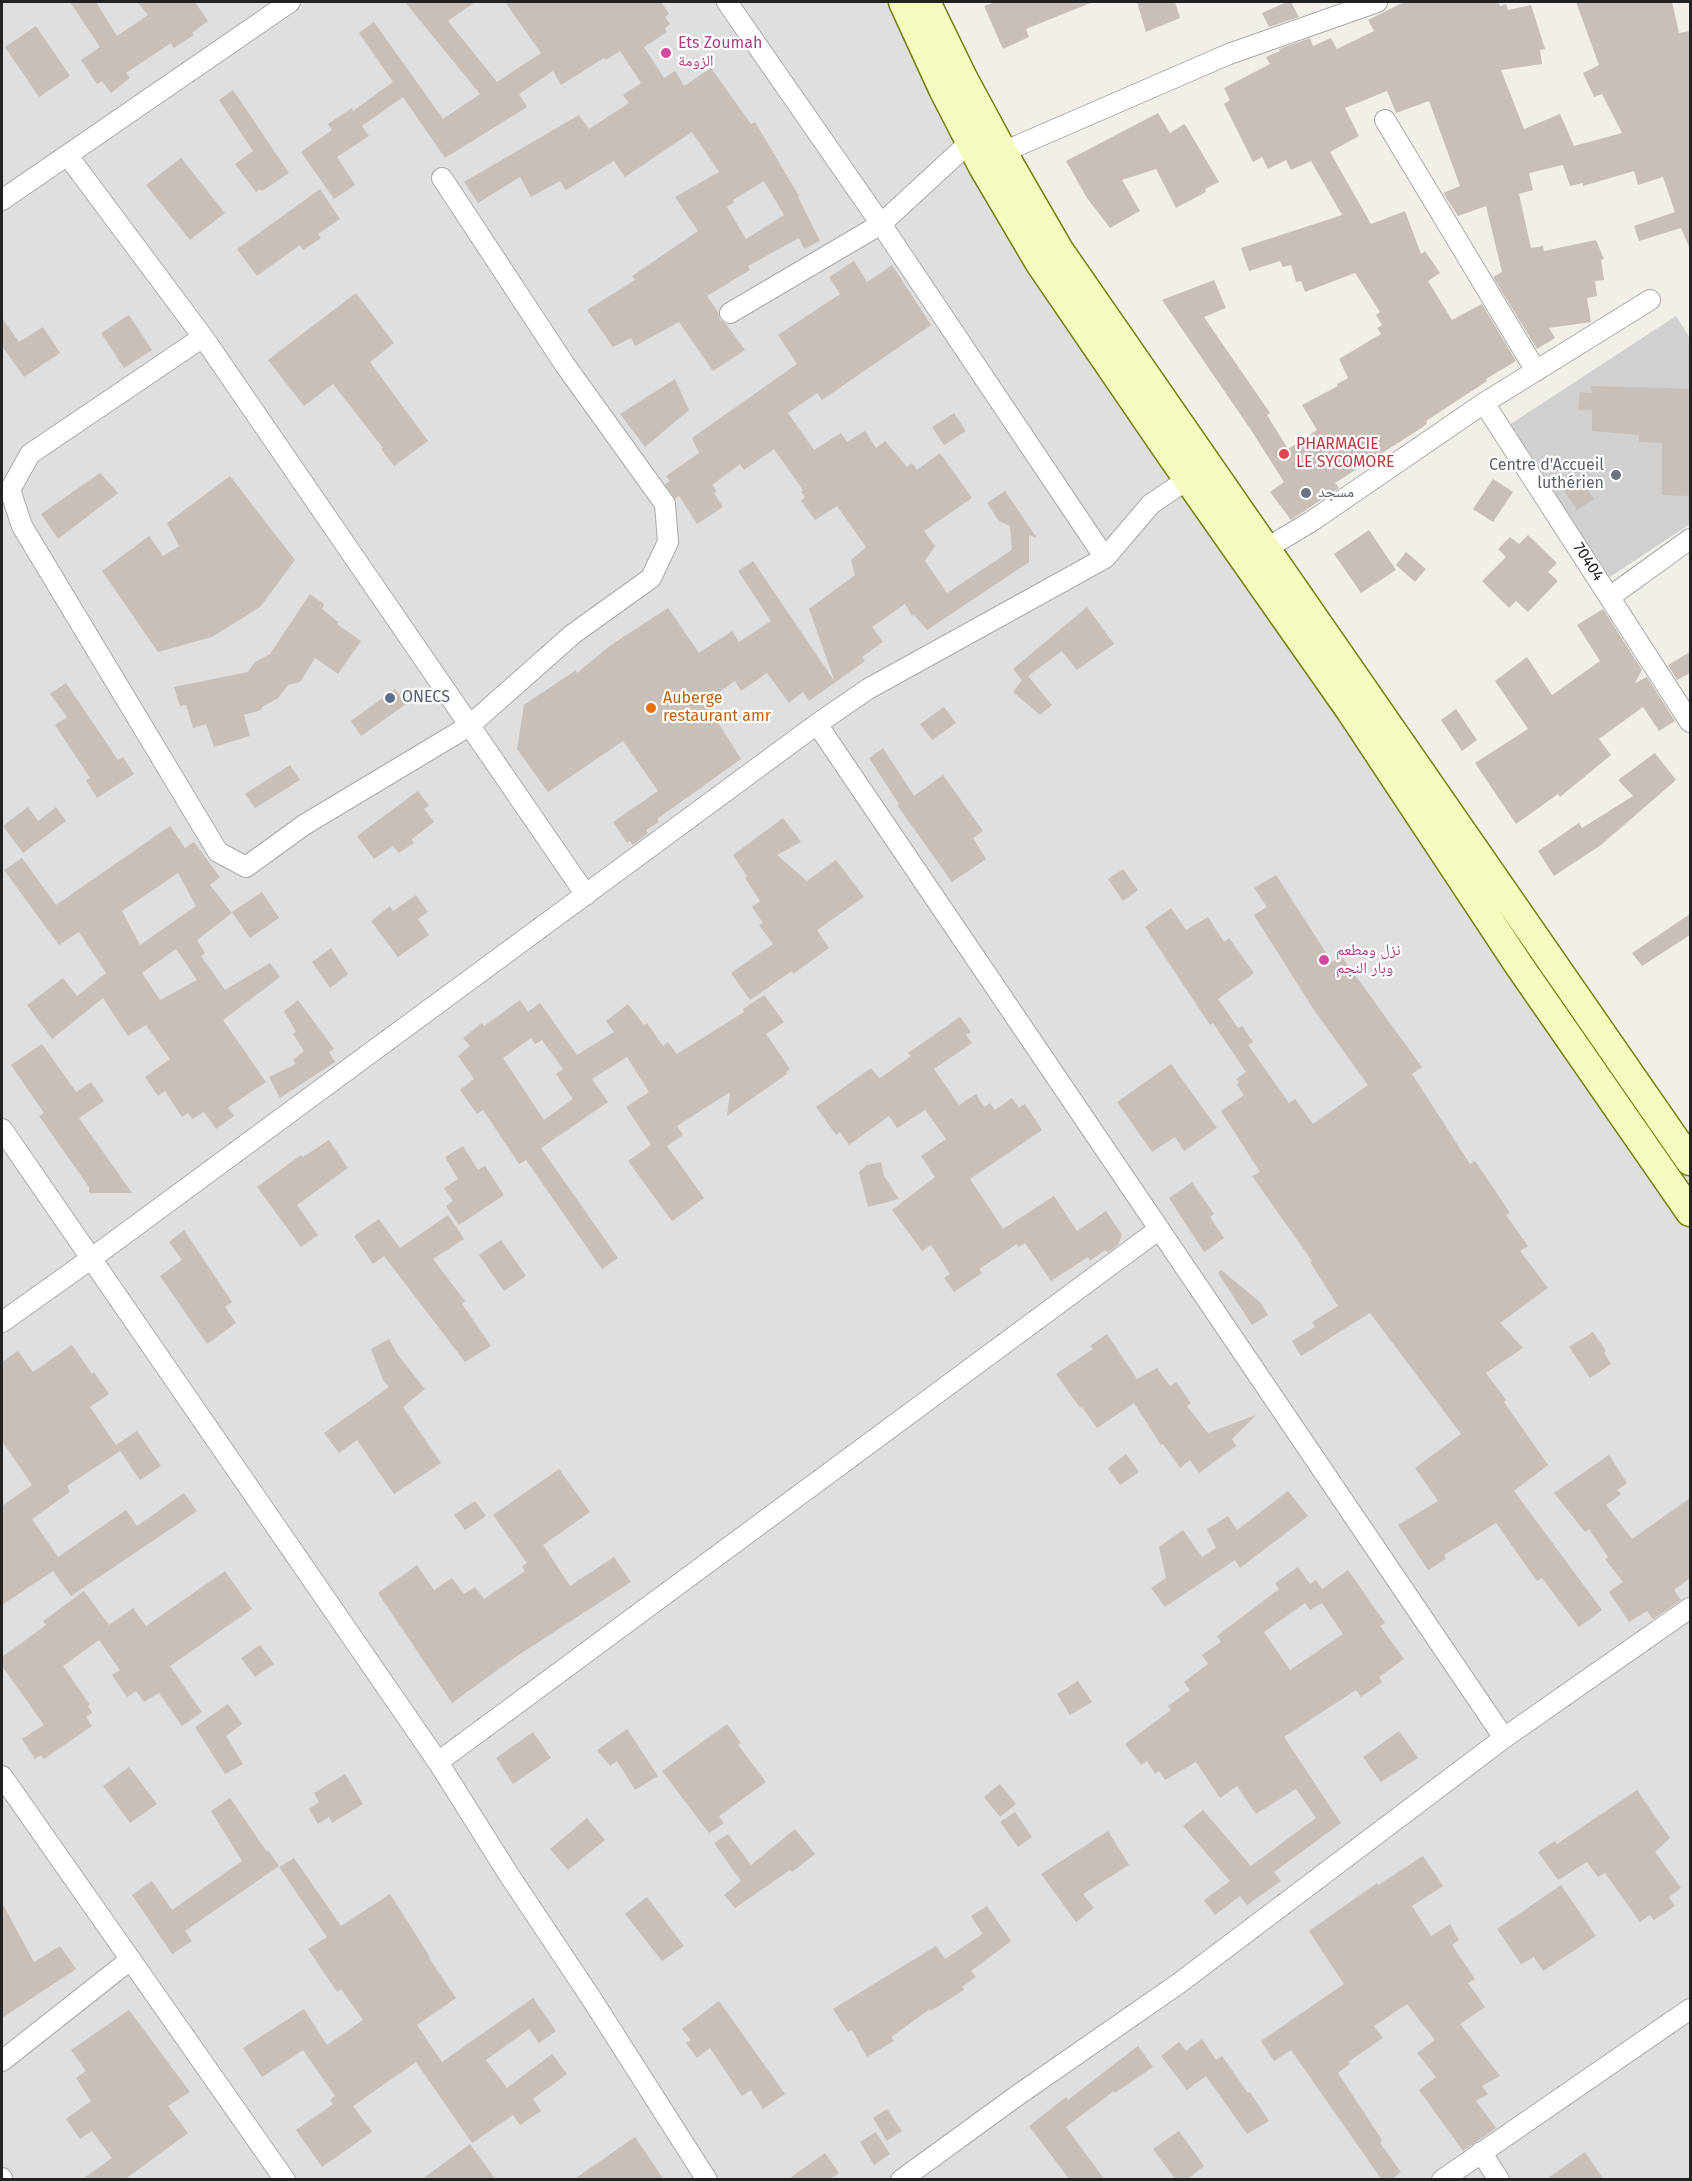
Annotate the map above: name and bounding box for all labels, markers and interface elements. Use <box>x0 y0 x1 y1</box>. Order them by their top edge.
place label: Ets Zoumah الزومة <box>678 34 762 72</box>
marker: Ets Zoumah الزومة <box>659 46 673 60</box>
place label: PHARMACIE LE SYCOMORE <box>1296 435 1395 473</box>
marker: PHARMACIE LE SYCOMORE <box>1277 447 1291 461</box>
place label: Centre d'Accueil luthérien <box>1489 456 1604 494</box>
marker: Centre d'Accueil luthérien <box>1609 468 1623 482</box>
place label: مسجد <box>1318 483 1354 503</box>
marker: مسجد <box>1299 486 1313 500</box>
street label: 70404 <box>1569 539 1607 585</box>
place label: ONECS <box>402 688 450 708</box>
place label: Auberge restaurant amr <box>663 689 771 727</box>
marker: ONECS <box>383 691 397 705</box>
marker: Auberge restaurant amr <box>644 701 658 715</box>
place label: نزل ومطعم وبار النجم <box>1336 941 1401 979</box>
marker: نزل ومطعم وبار النجم <box>1317 953 1331 967</box>

